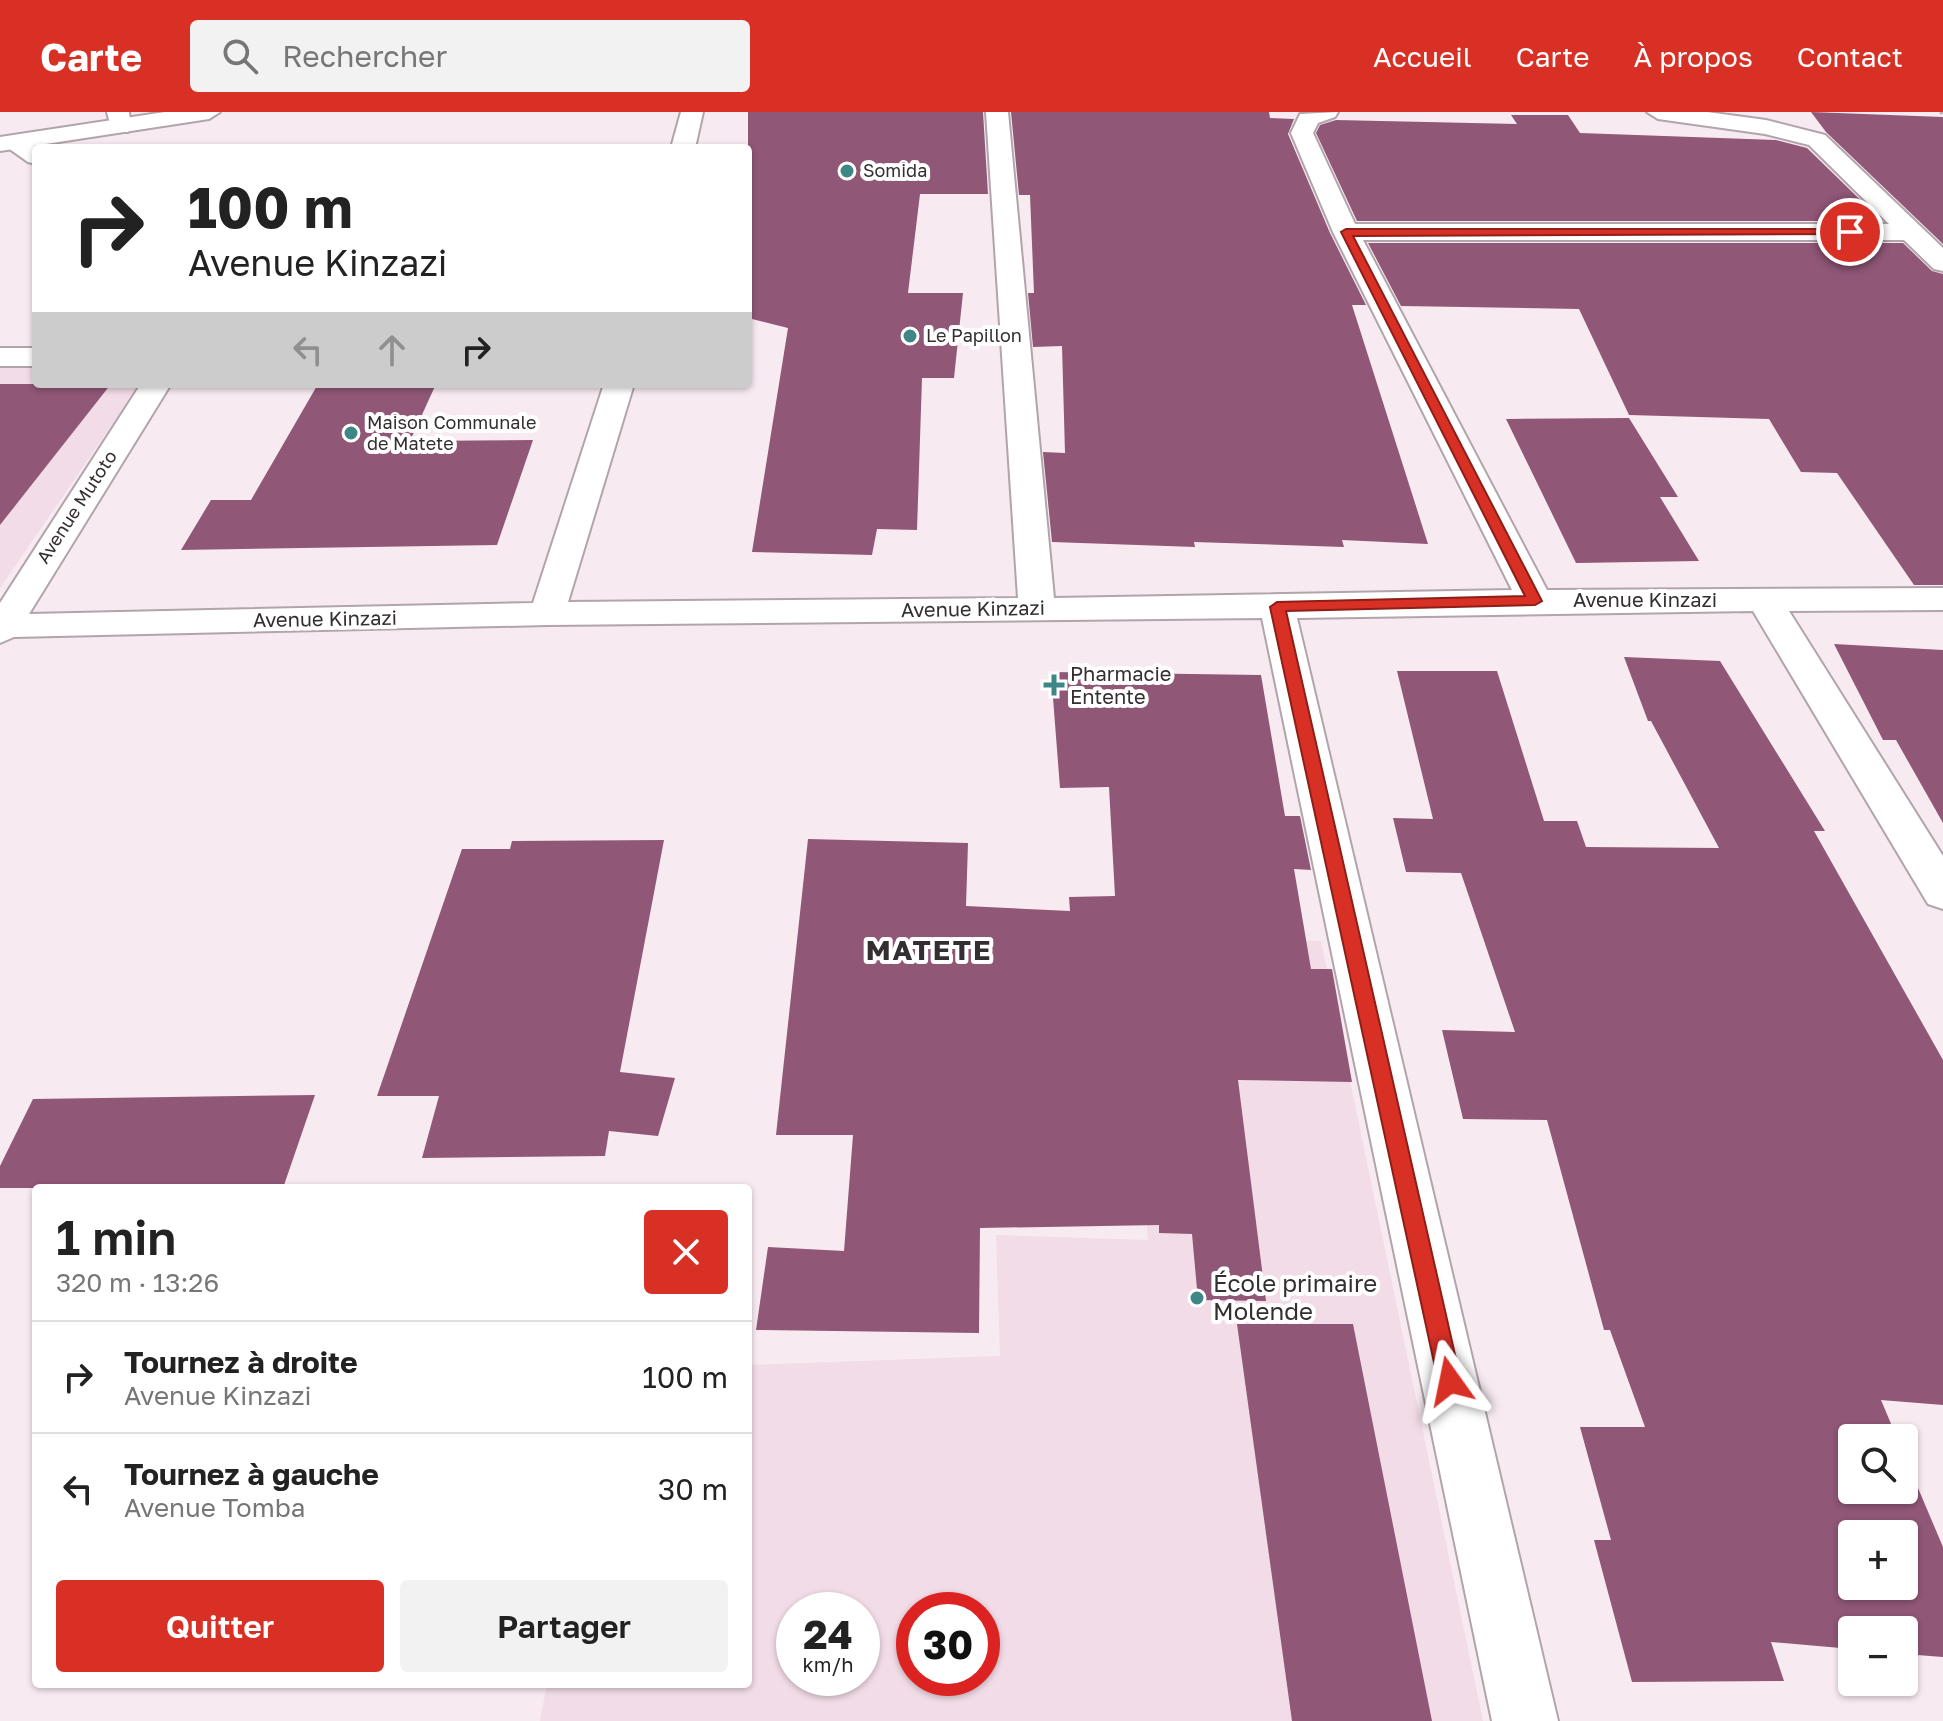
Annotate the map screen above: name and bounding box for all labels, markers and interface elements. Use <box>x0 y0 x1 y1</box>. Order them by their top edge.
search box <box>190 20 750 92</box>
text: Carte <box>40 34 142 79</box>
icon: search <box>218 34 262 78</box>
text: Rechercher <box>282 38 447 74</box>
text: Accueil <box>1373 40 1472 73</box>
text: Carte <box>1516 40 1589 73</box>
text: À propos <box>1633 40 1753 73</box>
text: Contact <box>1797 40 1903 73</box>
place label: Somida <box>863 159 927 181</box>
marker: Somida <box>838 162 856 180</box>
text: 100 m <box>188 173 353 240</box>
icon: right <box>56 176 160 280</box>
pin <box>1816 198 1884 266</box>
icon: arrive <box>1828 210 1872 254</box>
text: Avenue Kinzazi <box>188 241 447 284</box>
place label: Le Papillon <box>926 324 1022 346</box>
marker: Le Papillon <box>901 327 919 345</box>
icon: left <box>286 328 330 372</box>
icon: ahead <box>370 328 414 372</box>
icon: right <box>454 328 498 372</box>
place label: Maison Communale de Matete <box>367 411 536 454</box>
marker: Maison Communale de Matete <box>342 424 360 442</box>
street label: Avenue Mutoto <box>31 446 121 567</box>
street label: Avenue Kinzazi <box>1573 587 1717 611</box>
street label: Avenue Kinzazi <box>901 595 1045 621</box>
street label: Avenue Kinzazi <box>253 605 397 631</box>
place label: Pharmacie Entente <box>1070 661 1171 708</box>
marker: Pharmacie Entente <box>1045 676 1063 694</box>
district label: MATETE <box>866 933 992 966</box>
text: 1 min <box>56 1208 176 1266</box>
button: close <box>644 1210 728 1294</box>
text: 320 m · 13:26 <box>56 1267 219 1298</box>
place label: École primaire Molende <box>1213 1268 1377 1325</box>
marker: École primaire Molende <box>1188 1289 1206 1307</box>
position arrow <box>1408 1339 1492 1423</box>
text: Tournez à droite <box>124 1344 358 1380</box>
icon: right <box>56 1355 100 1399</box>
text: 100 m <box>642 1359 728 1395</box>
text: Avenue Kinzazi <box>124 1380 311 1411</box>
map controls <box>1838 1424 1918 1696</box>
button: search <box>1838 1424 1918 1504</box>
text: Tournez à gauche <box>124 1456 379 1492</box>
icon: left <box>56 1467 100 1511</box>
text: 30 m <box>658 1471 728 1507</box>
text: Avenue Tomba <box>124 1492 305 1523</box>
button: + <box>1838 1520 1918 1600</box>
button: Quitter <box>56 1580 384 1672</box>
button: Partager <box>400 1580 728 1672</box>
speed limit sign: 30 <box>896 1592 1000 1696</box>
text: 24 <box>803 1610 853 1658</box>
button: − <box>1838 1616 1918 1696</box>
text: km/h <box>803 1652 853 1676</box>

